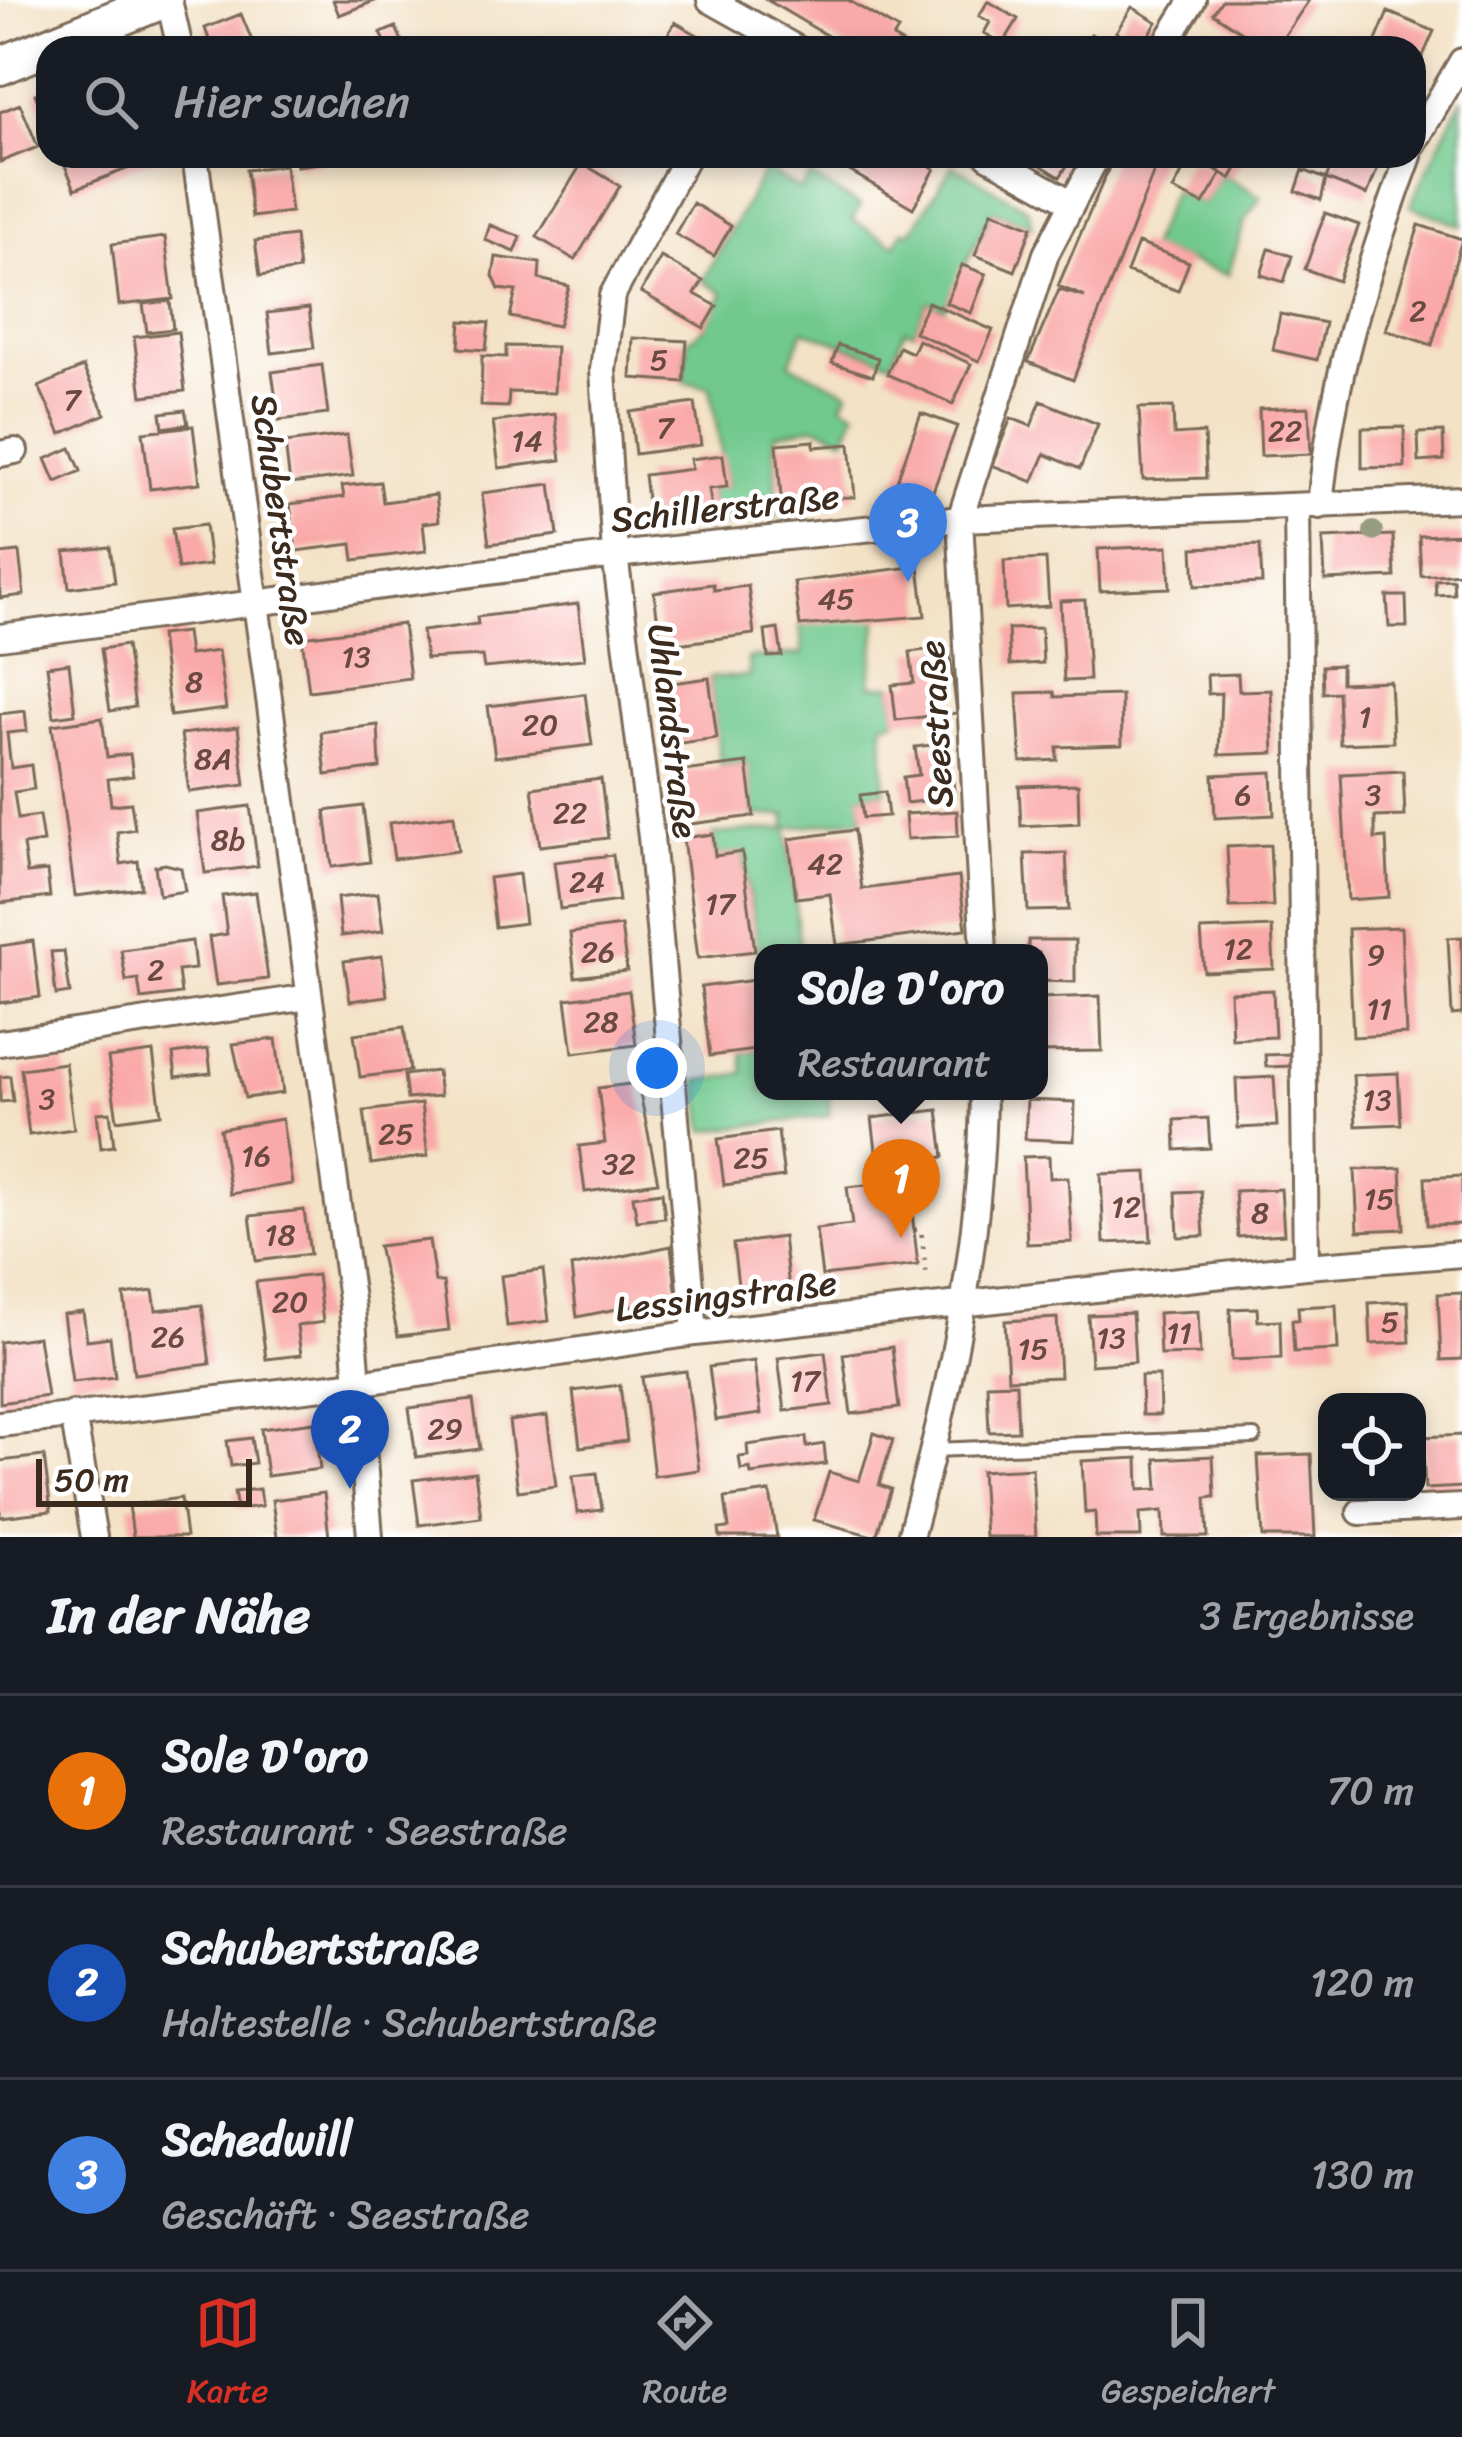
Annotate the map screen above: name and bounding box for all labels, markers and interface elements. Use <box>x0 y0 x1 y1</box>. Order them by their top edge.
search box <box>36 36 1426 168</box>
text: Hier suchen <box>174 62 410 142</box>
icon: search <box>78 69 144 135</box>
house number: 2 <box>1409 284 1427 338</box>
house number: 5 <box>650 333 668 387</box>
house number: 7 <box>63 373 82 427</box>
street label: Schubertstraße <box>232 390 330 650</box>
house number: 7 <box>656 401 675 455</box>
house number: 22 <box>1268 404 1302 458</box>
house number: 14 <box>511 414 543 468</box>
street label: Schillerstraße <box>607 464 843 552</box>
pin: 3 <box>869 483 947 582</box>
house number: 45 <box>817 572 855 626</box>
street label: Uhlandstraße <box>628 620 718 842</box>
house number: 13 <box>341 630 371 684</box>
street label: Seestraße <box>900 638 972 810</box>
house number: 8 <box>185 655 203 709</box>
house number: 1 <box>1359 690 1371 744</box>
house number: 20 <box>522 698 558 752</box>
house number: 8A <box>194 732 232 786</box>
house number: 6 <box>1234 768 1252 822</box>
house number: 3 <box>1365 768 1381 822</box>
house number: 22 <box>553 786 587 840</box>
house number: 8b <box>211 813 245 867</box>
house number: 42 <box>807 837 843 891</box>
house number: 24 <box>569 855 605 909</box>
house number: 17 <box>705 877 737 931</box>
house number: 12 <box>1223 922 1253 976</box>
house number: 26 <box>581 925 615 979</box>
house number: 9 <box>1367 928 1385 982</box>
house number: 2 <box>147 943 165 997</box>
popup <box>754 944 1048 1100</box>
text: Sole D'oro <box>798 948 1004 1028</box>
house number: 11 <box>1366 982 1392 1036</box>
house number: 28 <box>583 995 619 1049</box>
text: Restaurant <box>798 1028 991 1097</box>
your location <box>627 1038 687 1098</box>
house number: 3 <box>39 1072 55 1126</box>
house number: 13 <box>1362 1073 1392 1127</box>
house number: 25 <box>378 1107 414 1161</box>
house number: 16 <box>241 1129 271 1183</box>
house number: 25 <box>733 1131 769 1185</box>
house number: 32 <box>602 1137 636 1191</box>
pin: 1 <box>862 1139 940 1238</box>
house number: 15 <box>1363 1172 1395 1226</box>
house number: 12 <box>1111 1180 1141 1234</box>
house number: 8 <box>1251 1186 1269 1240</box>
house number: 18 <box>265 1208 295 1262</box>
street label: Lessingstraße <box>611 1251 841 1341</box>
house number: 20 <box>272 1275 308 1329</box>
house number: 5 <box>1381 1295 1399 1349</box>
house number: 11 <box>1166 1306 1192 1360</box>
house number: 26 <box>151 1310 185 1364</box>
house number: 13 <box>1096 1311 1126 1365</box>
house number: 15 <box>1017 1322 1049 1376</box>
house number: 17 <box>790 1354 822 1408</box>
pin: 2 <box>311 1390 389 1489</box>
map controls <box>1318 1393 1426 1501</box>
button: locate <box>1318 1393 1426 1501</box>
house number: 29 <box>427 1402 463 1456</box>
text: 50 m <box>54 1451 129 1509</box>
scale bar <box>36 1453 252 1506</box>
text: In der Nähe <box>48 1570 310 1660</box>
text: 3 Ergebnisse <box>1200 1581 1414 1650</box>
text: Sole D'oro <box>162 1716 368 1796</box>
text: 1 <box>79 1756 95 1825</box>
text: 70 m <box>1327 1756 1414 1825</box>
text: Restaurant · Seestraße <box>162 1796 568 1865</box>
text: Schubertstraße <box>162 1908 479 1988</box>
text: 2 <box>76 1948 98 2017</box>
text: 120 m <box>1310 1948 1414 2017</box>
text: Haltestelle · Schubertstraße <box>162 1988 657 2057</box>
text: Schedwill <box>162 2100 352 2180</box>
text: 3 <box>76 2140 98 2209</box>
text: 130 m <box>1311 2140 1414 2209</box>
text: Geschäft · Seestraße <box>162 2180 529 2249</box>
tab: Karte <box>187 2290 269 2420</box>
tab: Route <box>642 2290 727 2420</box>
tab: Gespeichert <box>1101 2290 1275 2420</box>

